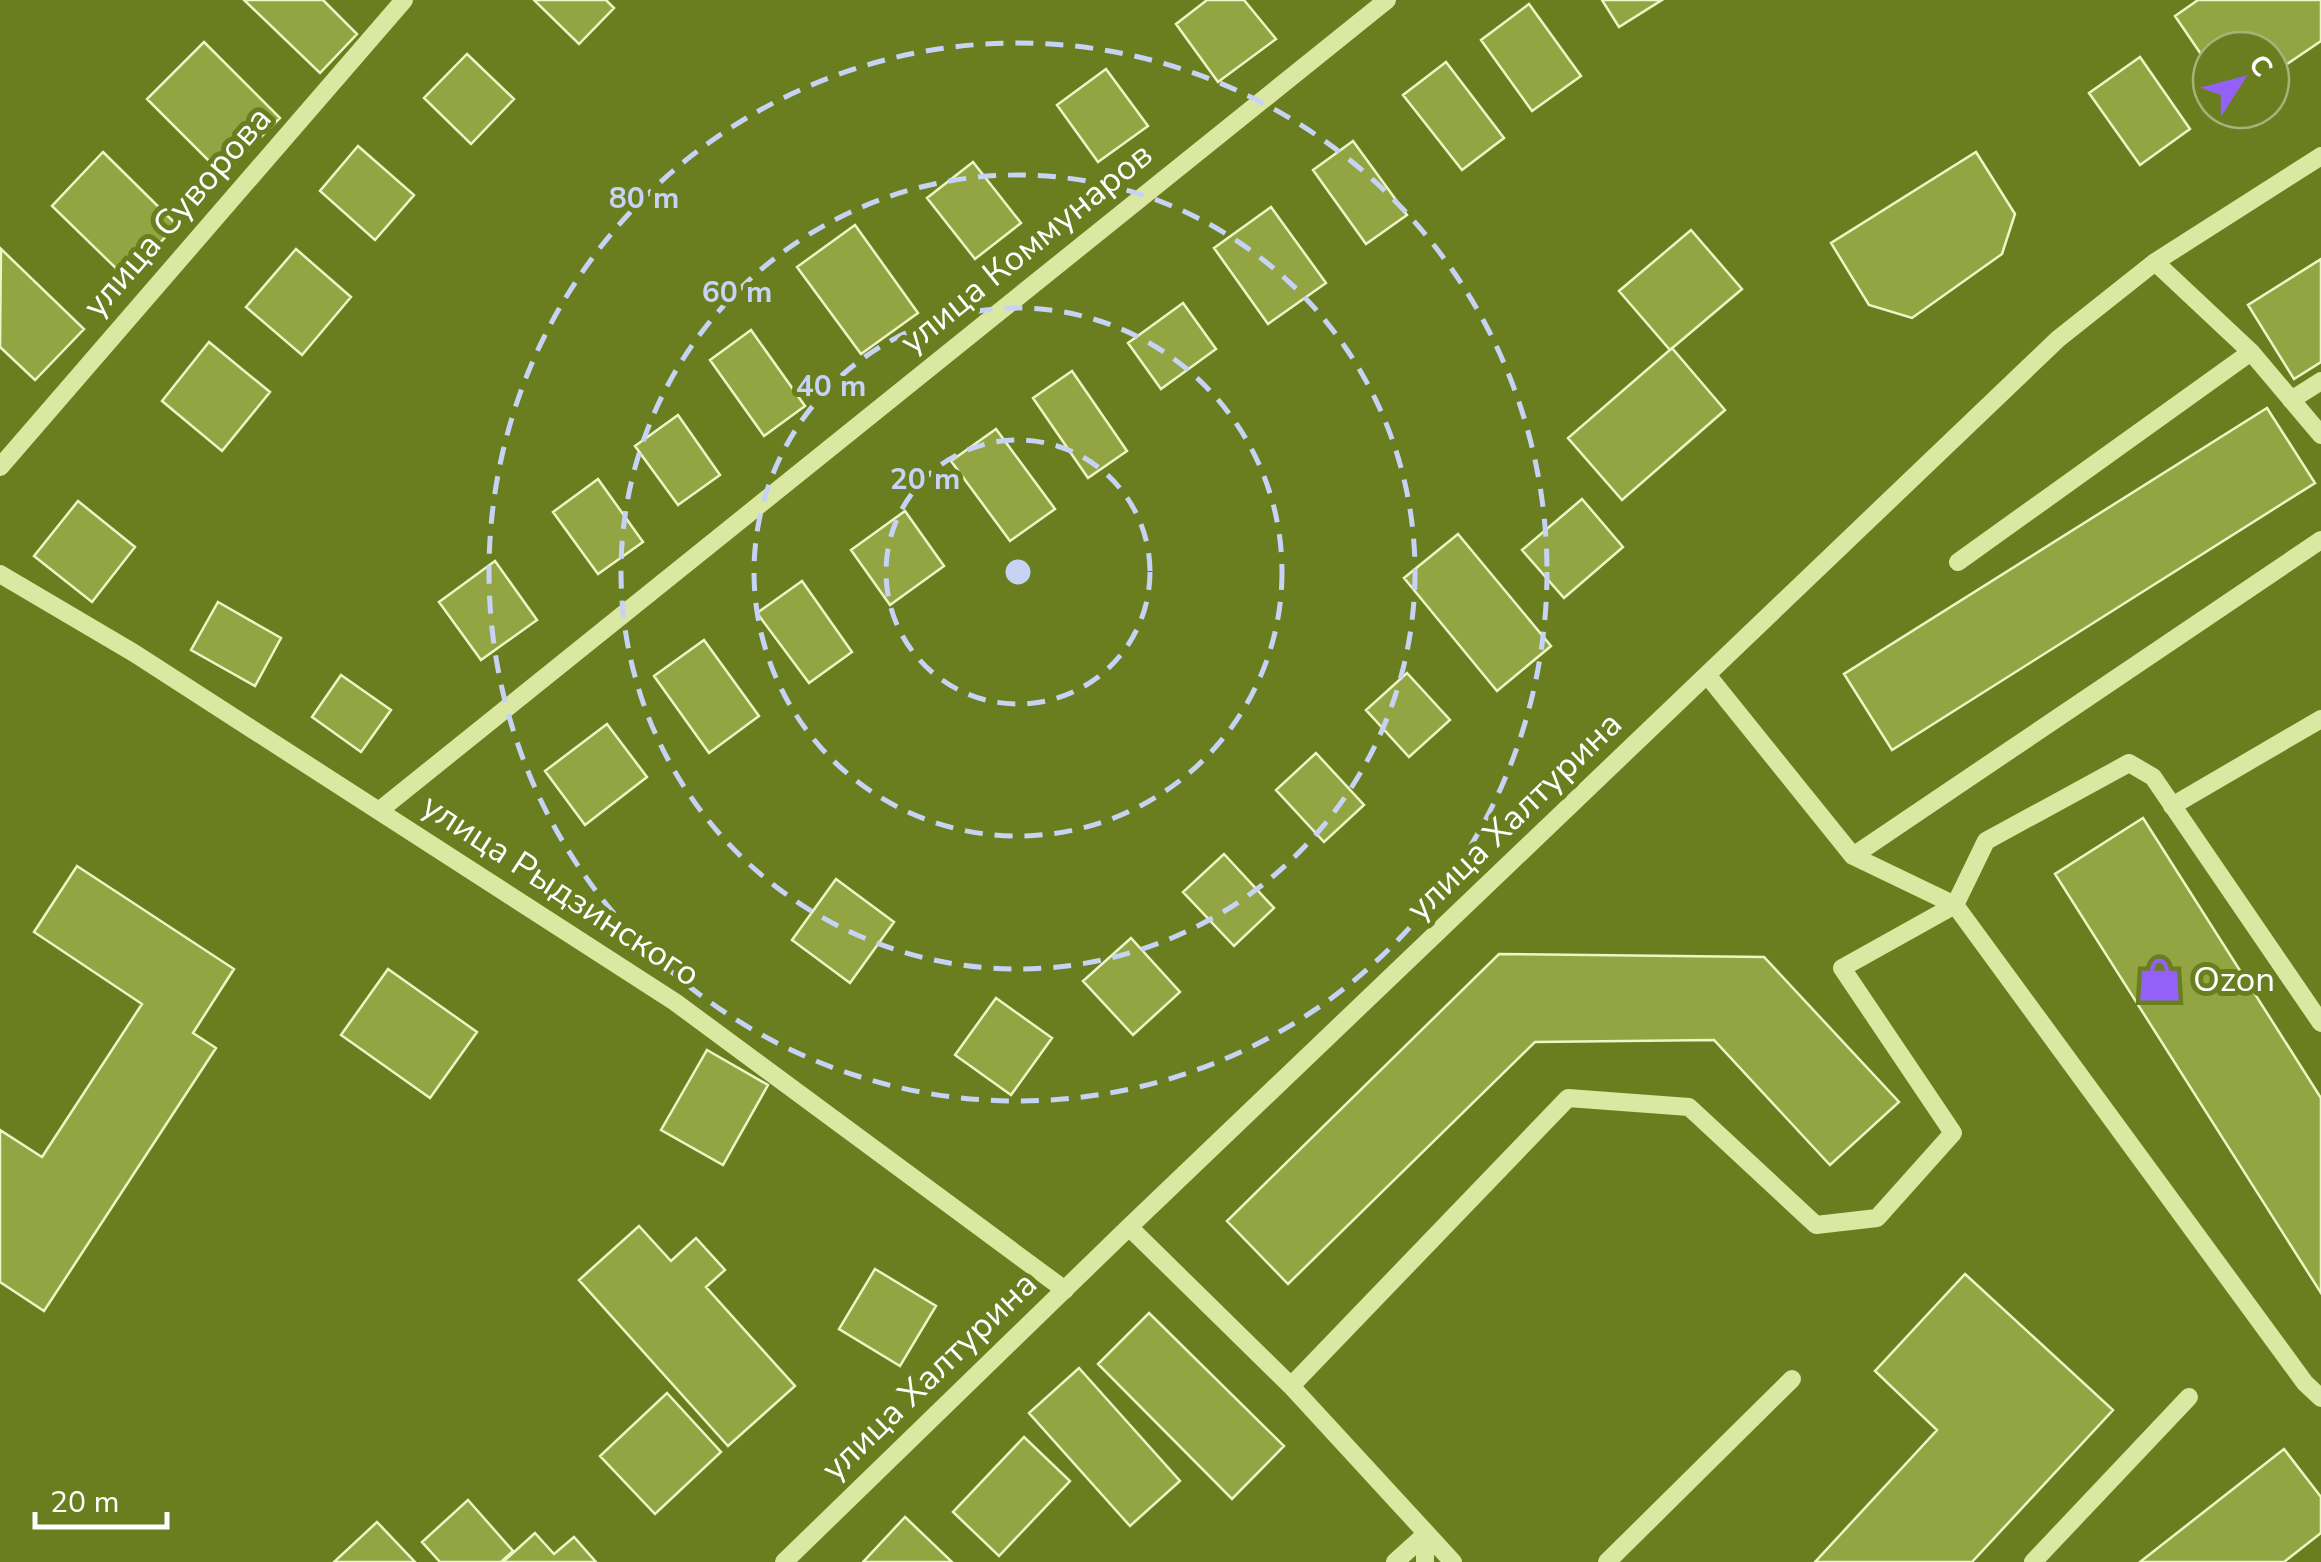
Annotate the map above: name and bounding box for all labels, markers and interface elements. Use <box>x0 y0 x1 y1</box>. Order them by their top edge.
north arrow <box>2191 30 2291 130</box>
text: С <box>2239 47 2281 85</box>
street label: улица Суворова <box>72 96 282 328</box>
street label: улица Коммунаров <box>890 131 1162 365</box>
text: 80 m <box>609 178 679 219</box>
text: 60 m <box>702 272 772 313</box>
text: 40 m <box>796 366 866 407</box>
text: 20 m <box>890 459 960 500</box>
centre of rings <box>1000 554 1036 590</box>
street label: улица Халтурина <box>1396 701 1632 931</box>
street label: улица Рыдзинского <box>413 782 709 998</box>
shop icon: Ozon <box>2136 955 2184 1003</box>
place label: Ozon <box>2193 956 2275 1003</box>
street label: улица Халтурина <box>811 1261 1047 1491</box>
scale bar <box>35 1467 168 1529</box>
text: 20 m <box>50 1482 119 1523</box>

